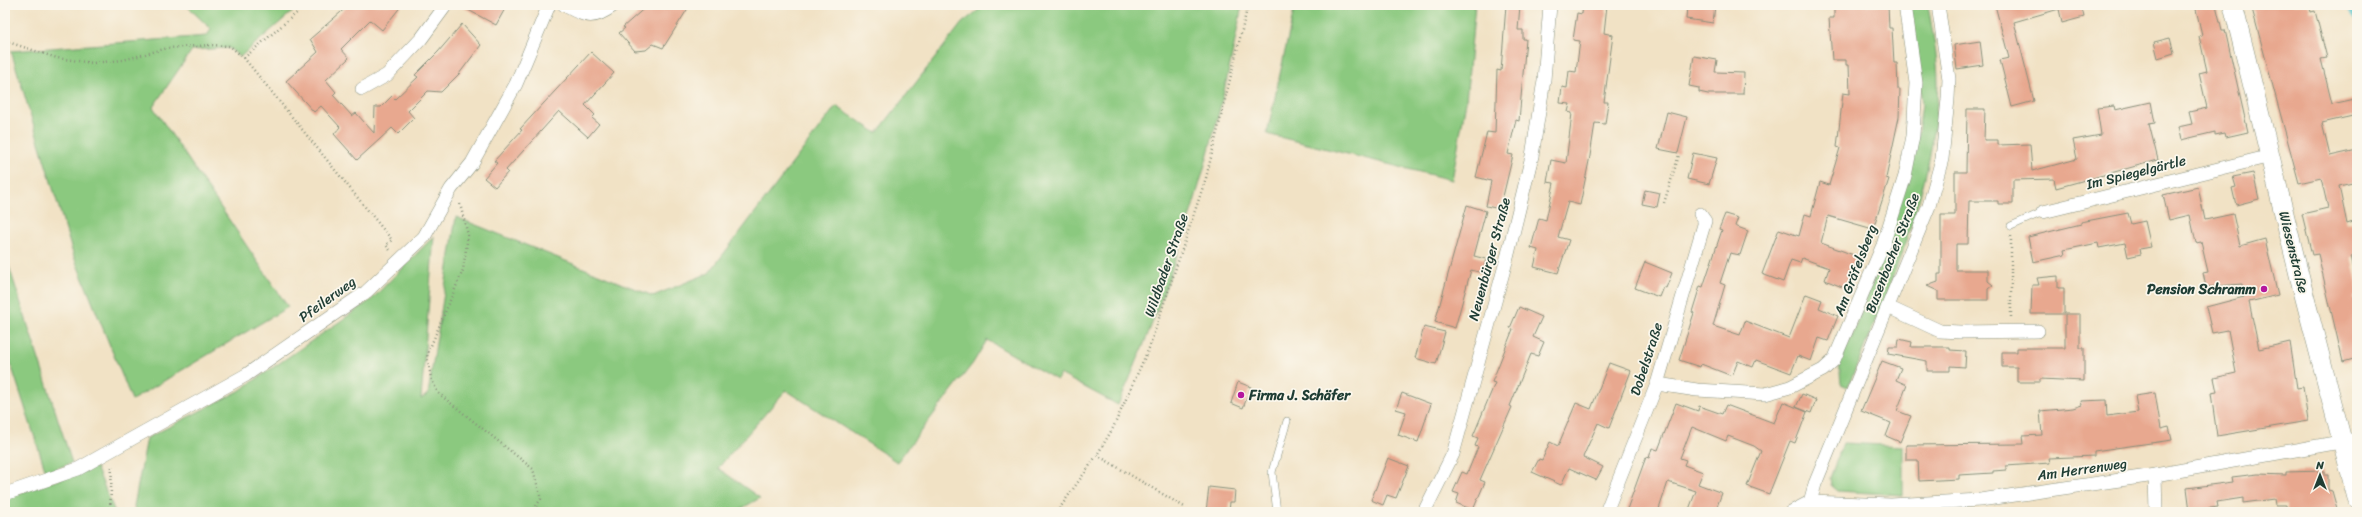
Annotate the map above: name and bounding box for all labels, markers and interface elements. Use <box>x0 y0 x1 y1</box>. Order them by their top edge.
street label: Im Spiegelgärtle <box>2083 148 2189 197</box>
street label: Busenbacher Straße <box>1858 189 1927 317</box>
street label: Neuenbürger Straße <box>1461 194 1518 324</box>
street label: Wiesenstraße <box>2271 208 2316 296</box>
street label: Wildbader Straße <box>1137 210 1196 320</box>
street label: Am Gräfelsberg <box>1826 221 1884 321</box>
street label: Pfeilerweg <box>293 270 361 329</box>
place label: Pension Schramm <box>2147 277 2256 302</box>
marker: Pension Schramm <box>2259 284 2269 294</box>
street label: Dobelstraße <box>1623 319 1670 399</box>
place label: Firma J. Schäfer <box>1248 383 1351 408</box>
marker: Firma J. Schäfer <box>1236 390 1246 400</box>
street label: Am Herrenweg <box>2035 451 2129 488</box>
north arrow <box>2300 455 2340 495</box>
text: N <box>2315 456 2324 475</box>

